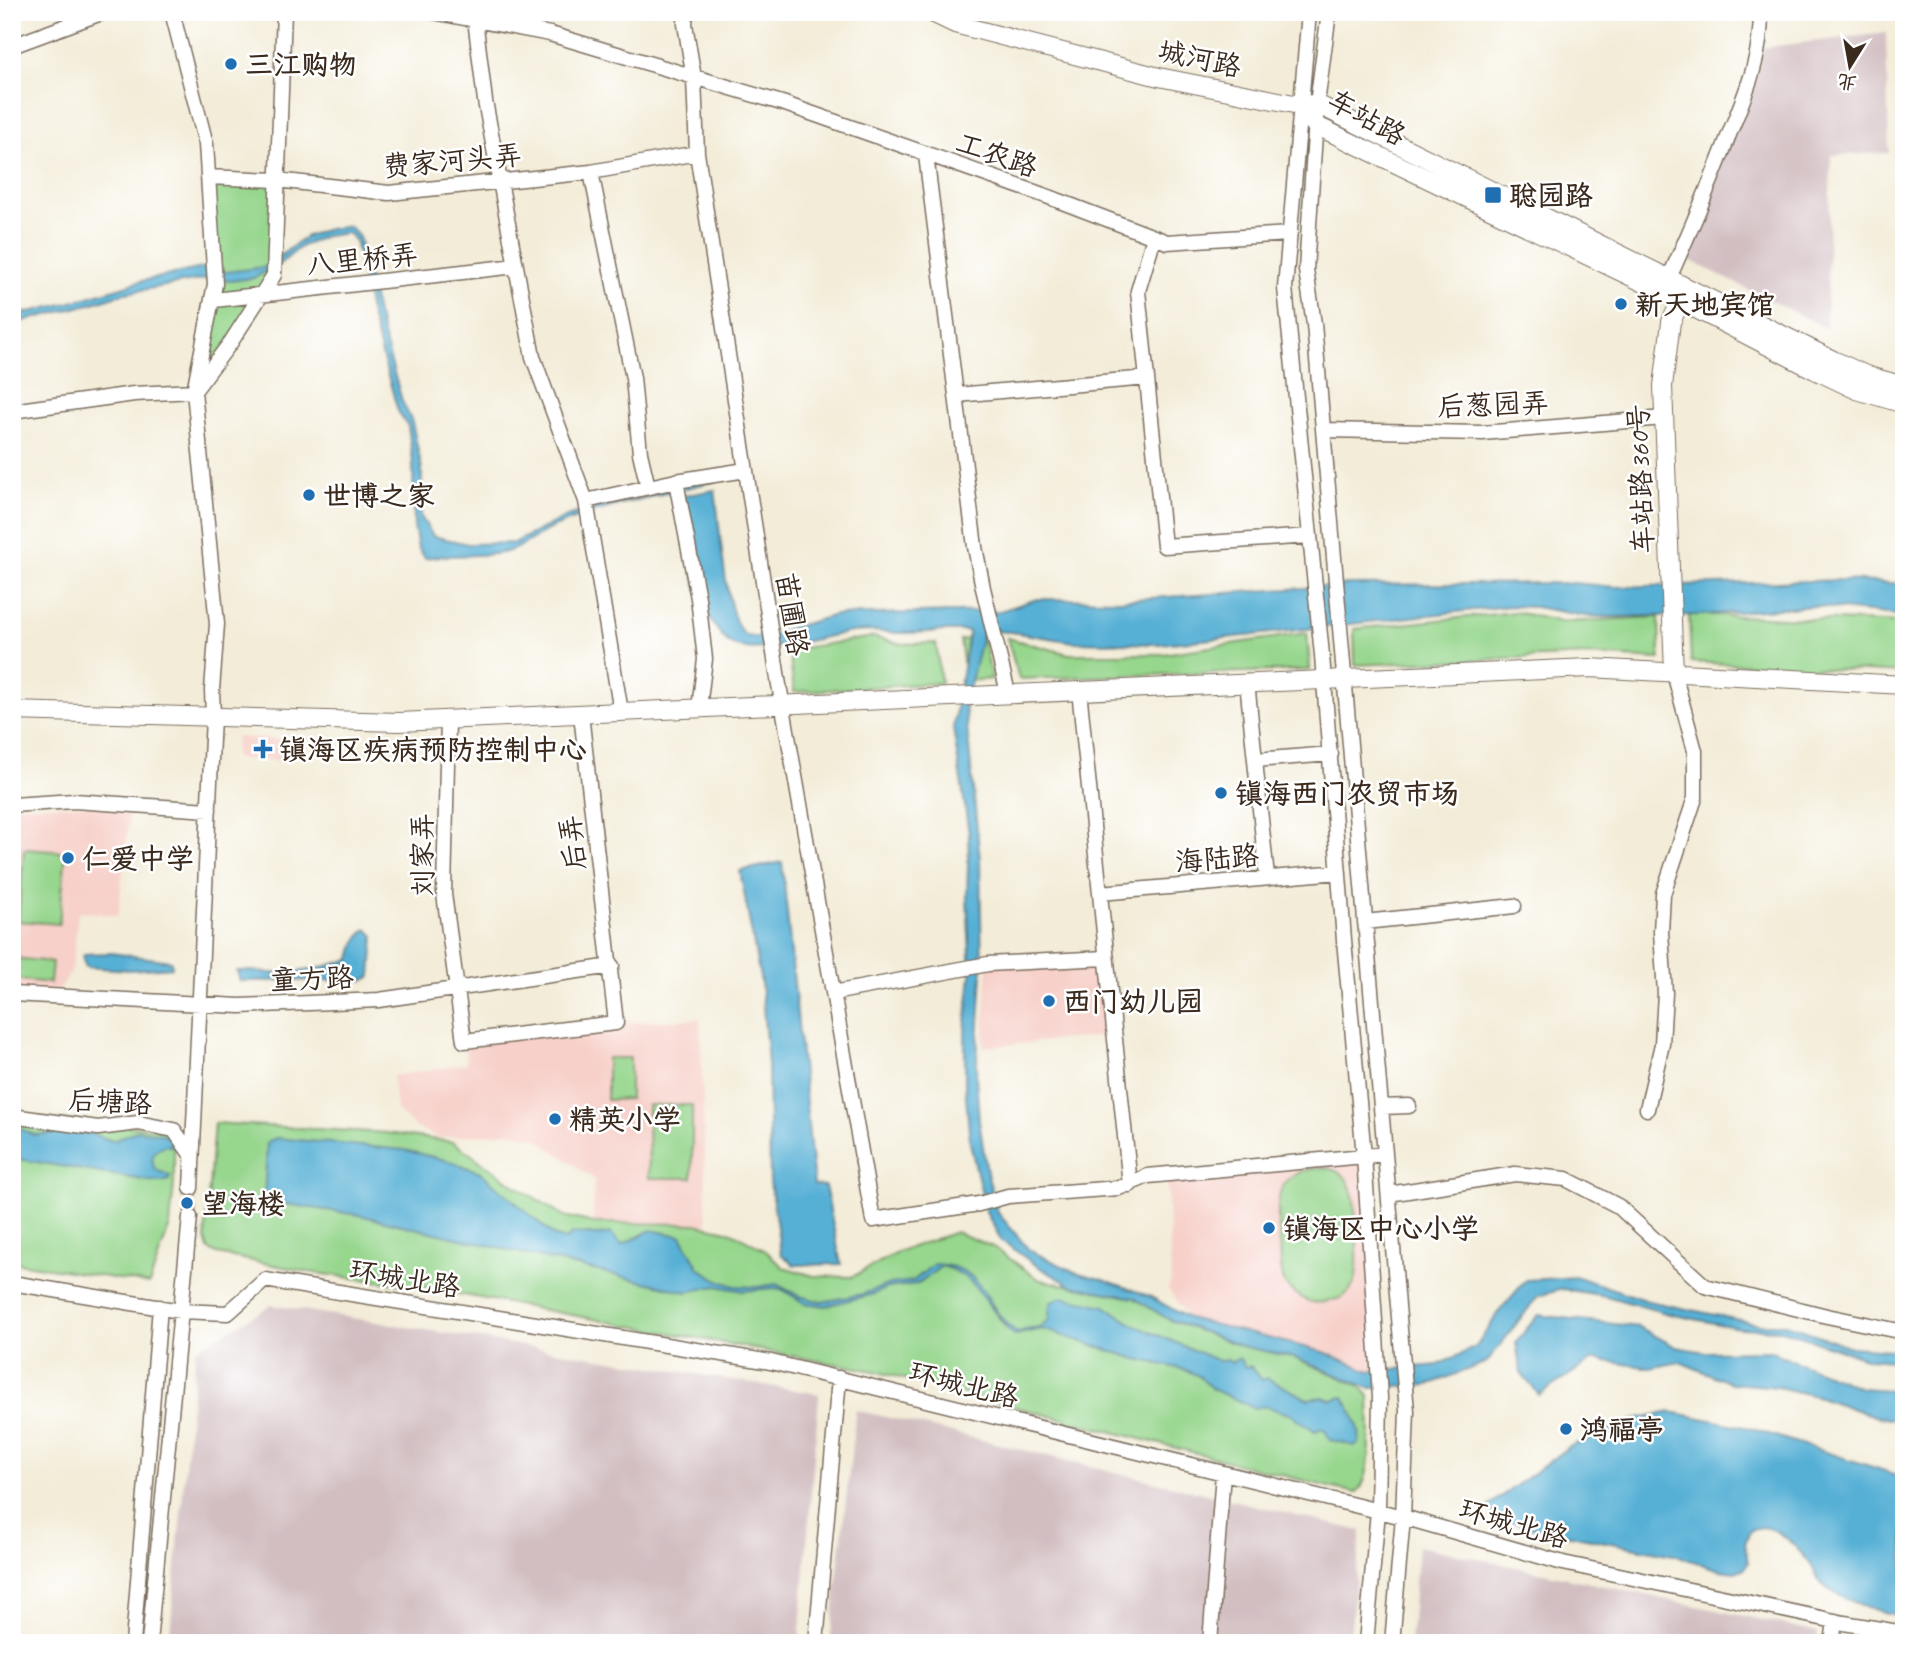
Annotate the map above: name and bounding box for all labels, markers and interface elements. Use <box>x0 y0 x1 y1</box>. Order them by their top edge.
north arrow <box>1814 32 1884 102</box>
street label: 城河路 <box>1155 33 1245 84</box>
place label: 三江购物 <box>245 47 357 82</box>
marker: 三江购物 <box>223 56 239 72</box>
text: 北 <box>1835 68 1859 95</box>
street label: 车站路 <box>1322 82 1412 153</box>
street label: 工农路 <box>951 124 1042 185</box>
street label: 费家河头弄 <box>381 137 523 184</box>
place label: 聪园路 <box>1509 178 1593 213</box>
marker: 聪园路 <box>1483 185 1503 205</box>
street label: 八里桥弄 <box>305 236 420 283</box>
place label: 新天地宾馆 <box>1635 287 1775 322</box>
marker: 新天地宾馆 <box>1613 296 1629 312</box>
street label: 后葱园弄 <box>1436 385 1550 424</box>
street label: 车站路360号 <box>1620 404 1661 554</box>
place label: 世博之家 <box>323 478 435 513</box>
marker: 世博之家 <box>301 487 317 503</box>
street label: 苗圃路 <box>769 570 816 658</box>
place label: 镇海区疾病预防控制中心 <box>279 732 587 767</box>
marker: 镇海区疾病预防控制中心 <box>253 739 273 759</box>
place label: 镇海西门农贸市场 <box>1235 776 1459 811</box>
marker: 镇海西门农贸市场 <box>1213 785 1229 801</box>
street label: 刘家弄 <box>405 813 440 897</box>
street label: 后弄 <box>552 813 593 873</box>
street label: 海陆路 <box>1174 837 1260 880</box>
place label: 仁爱中学 <box>82 841 194 876</box>
marker: 仁爱中学 <box>60 850 76 866</box>
street label: 童方路 <box>269 960 355 997</box>
place label: 西门幼儿园 <box>1063 984 1203 1019</box>
marker: 西门幼儿园 <box>1041 993 1057 1009</box>
street label: 后塘路 <box>67 1082 153 1121</box>
place label: 精英小学 <box>569 1102 681 1137</box>
marker: 精英小学 <box>547 1111 563 1127</box>
place label: 望海楼 <box>201 1186 285 1221</box>
marker: 望海楼 <box>179 1195 195 1211</box>
place label: 镇海区中心小学 <box>1283 1211 1479 1246</box>
marker: 镇海区中心小学 <box>1261 1220 1277 1236</box>
street label: 环城北路 <box>347 1252 463 1305</box>
street label: 环城北路 <box>905 1354 1022 1415</box>
place label: 鸿福亭 <box>1580 1412 1664 1447</box>
marker: 鸿福亭 <box>1558 1421 1574 1437</box>
street label: 环城北路 <box>1455 1491 1573 1556</box>

